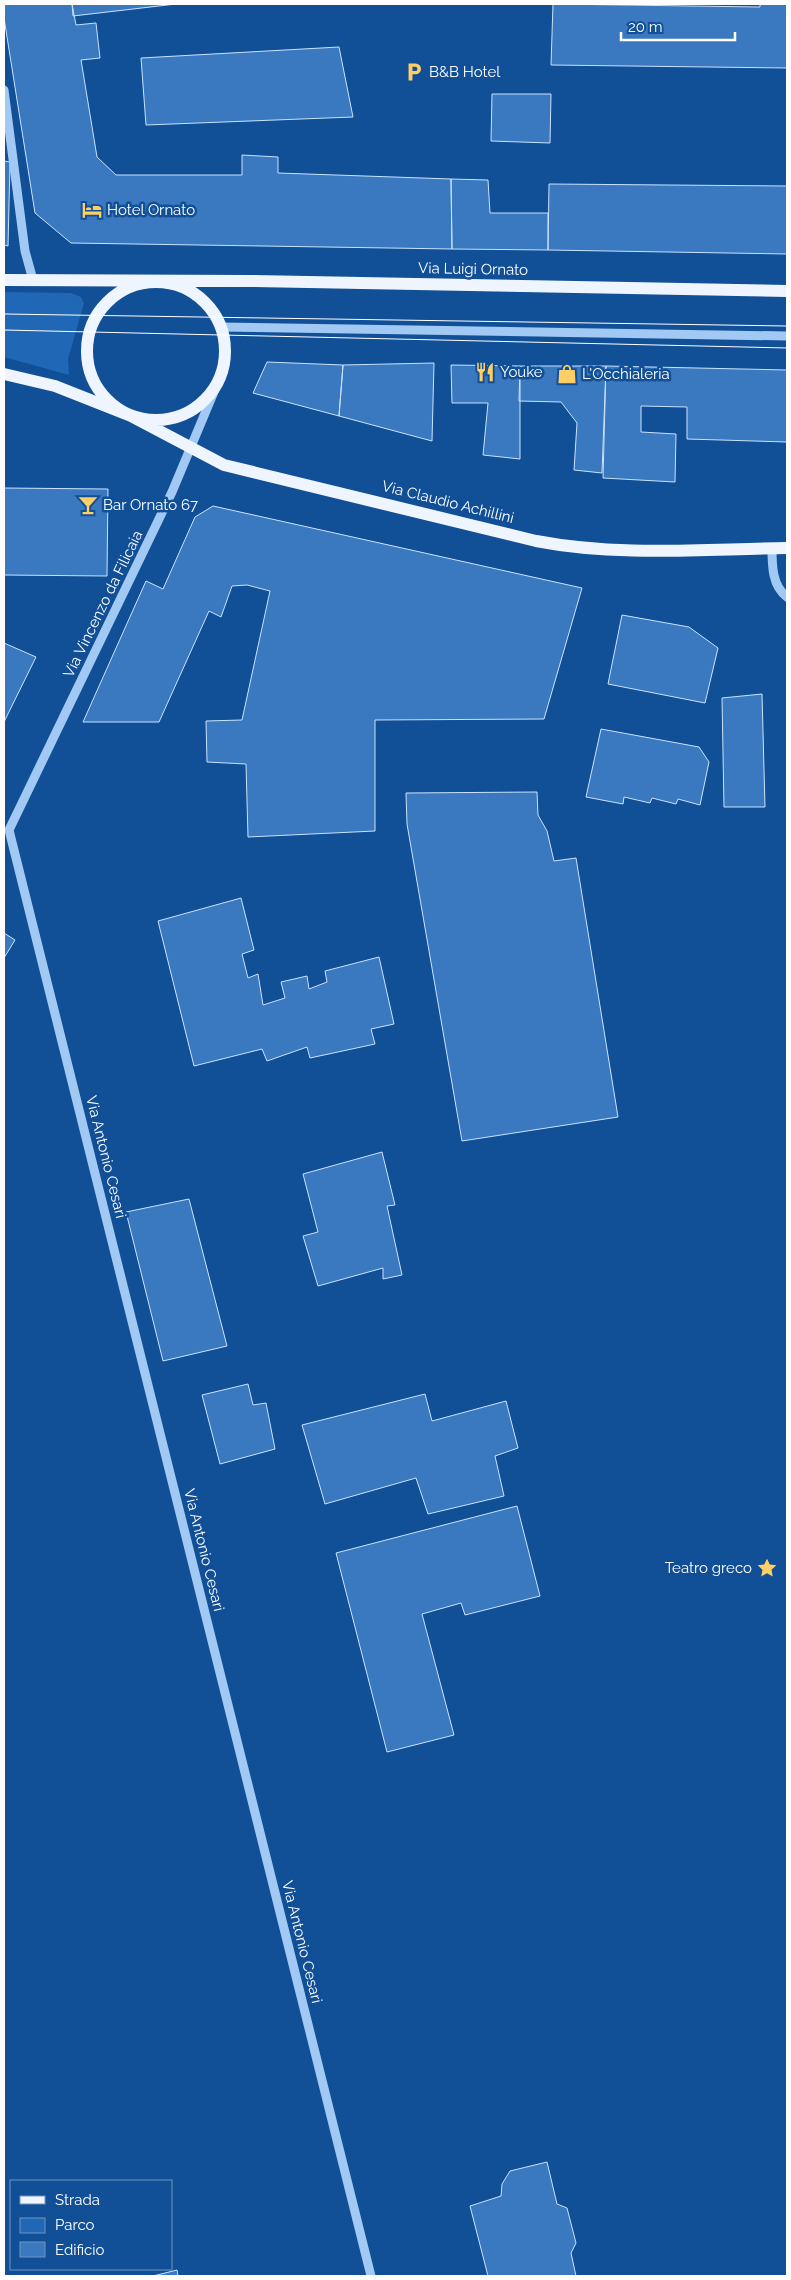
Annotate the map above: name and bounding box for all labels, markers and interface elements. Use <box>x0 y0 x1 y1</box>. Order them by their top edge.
scale bar <box>621 10 735 42</box>
text: 20 m <box>628 18 663 36</box>
parking icon: B&B Hotel <box>403 61 425 83</box>
place label: B&B Hotel <box>429 63 501 81</box>
hotel icon: Hotel Ornato <box>81 199 103 221</box>
place label: Hotel Ornato <box>107 201 195 219</box>
street label: Via Luigi Ornato <box>418 259 528 279</box>
restaurant icon: Youke <box>474 361 496 383</box>
place label: Youke <box>500 363 543 381</box>
shop icon: L'Occhialeria <box>556 363 578 385</box>
place label: L'Occhialeria <box>582 365 670 383</box>
street label: Via Claudio Achillini <box>380 477 516 527</box>
bar icon: Bar Ornato 67 <box>77 494 99 516</box>
place label: Bar Ornato 67 <box>103 496 198 514</box>
street label: Via Vincenzo da Filicaia <box>60 527 146 681</box>
street label: Via Antonio Cesari <box>82 1094 130 1220</box>
street label: Via Antonio Cesari <box>180 1487 228 1613</box>
place icon: Teatro greco <box>756 1557 778 1579</box>
place label: Teatro greco <box>665 1559 752 1577</box>
street label: Via Antonio Cesari <box>278 1879 326 2005</box>
legend <box>10 2180 172 2270</box>
text: Strada <box>55 2191 100 2209</box>
text: Parco <box>55 2216 95 2234</box>
text: Edificio <box>55 2241 105 2259</box>

